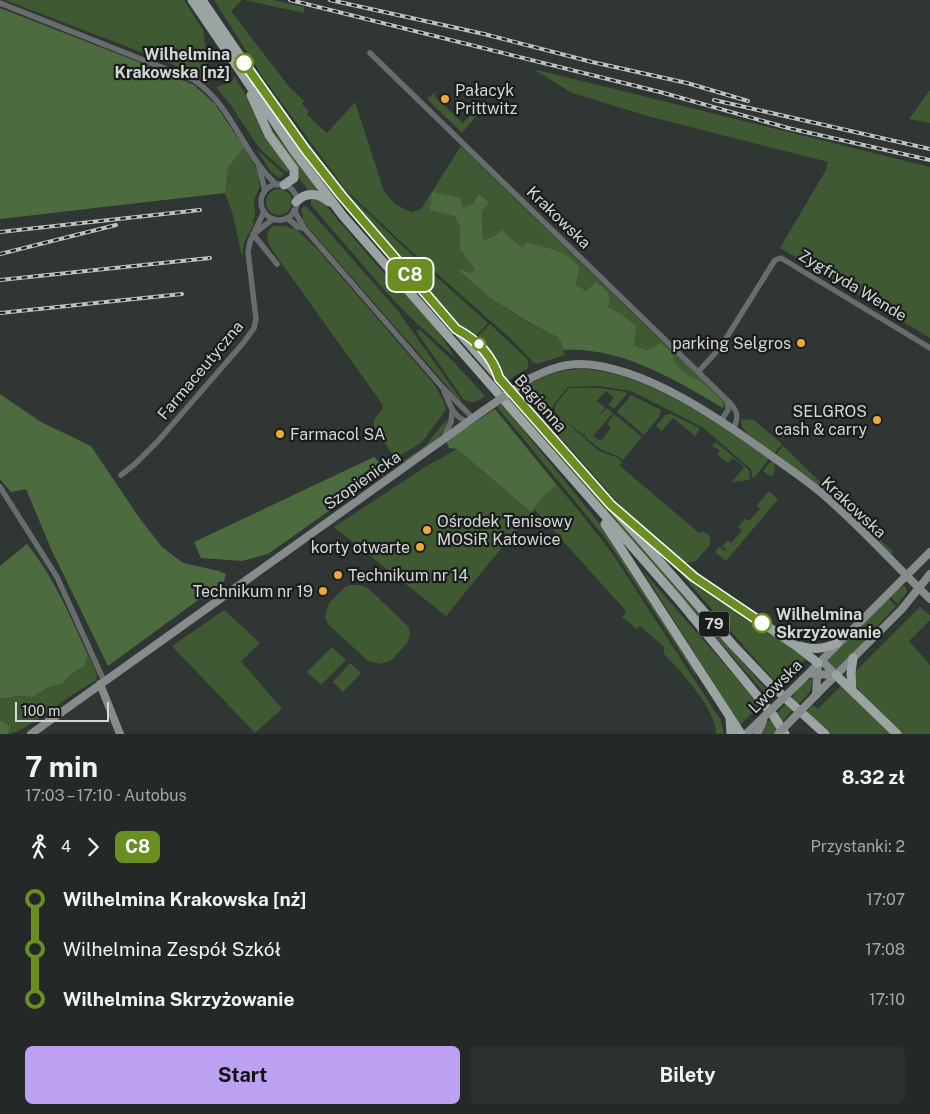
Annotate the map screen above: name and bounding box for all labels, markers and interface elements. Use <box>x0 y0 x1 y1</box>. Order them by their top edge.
place label: Wilhelmina Krakowska [nż] <box>115 45 230 82</box>
marker: Wilhelmina Krakowska [nż] <box>234 53 254 73</box>
place label: Pałacyk Prittwitz <box>455 81 518 118</box>
marker: Pałacyk Prittwitz <box>439 93 451 105</box>
street label: Krakowska <box>523 182 594 252</box>
street label: Zygfryda Wende <box>795 246 910 325</box>
line badge: C8 <box>388 259 432 291</box>
text: C8 <box>397 264 423 285</box>
street label: Farmaceutyczna <box>154 317 247 424</box>
place label: parking Selgros <box>672 334 791 353</box>
unlabelled marker <box>472 337 486 351</box>
marker: parking Selgros <box>795 337 807 349</box>
street label: Bagienna <box>511 371 571 436</box>
place label: SELGROS cash & carry <box>775 402 867 439</box>
marker: SELGROS cash & carry <box>871 414 883 426</box>
place label: Farmacol SA <box>290 425 385 444</box>
marker: Farmacol SA <box>274 428 286 440</box>
street label: Szopienicka <box>320 447 404 514</box>
street label: Krakowska <box>817 473 890 542</box>
place label: Ośrodek Tenisowy MOSiR Katowice <box>437 512 573 549</box>
marker: Ośrodek Tenisowy MOSiR Katowice <box>421 524 433 536</box>
place label: korty otwarte <box>311 538 410 557</box>
marker: korty otwarte <box>414 541 426 553</box>
place label: Technikum nr 14 <box>348 566 468 585</box>
marker: Technikum nr 14 <box>332 569 344 581</box>
place label: Technikum nr 19 <box>193 582 313 601</box>
marker: Technikum nr 19 <box>317 585 329 597</box>
place label: Wilhelmina Skrzyżowanie <box>776 605 881 642</box>
road number: 79 <box>699 612 729 636</box>
marker: Wilhelmina Skrzyżowanie <box>752 613 772 633</box>
street label: Lwowska <box>745 656 806 717</box>
scale bar <box>15 699 109 722</box>
text: 100 m <box>22 703 60 719</box>
text: 7 min <box>25 750 98 783</box>
text: 8.32 zł <box>842 766 905 788</box>
text: 17:03 – 17:10 · Autobus <box>25 786 187 805</box>
icon: walk <box>25 833 53 861</box>
icon: forward <box>79 833 107 861</box>
text: C8 <box>125 836 150 857</box>
text: 4 <box>61 837 71 856</box>
text: Przystanki: 2 <box>810 837 905 856</box>
text: Wilhelmina Krakowska [nż] <box>63 888 307 910</box>
text: 17:07 <box>866 890 905 909</box>
text: Wilhelmina Zespół Szkół <box>63 938 281 960</box>
text: 17:08 <box>865 940 905 959</box>
text: Wilhelmina Skrzyżowanie <box>63 988 294 1010</box>
text: 17:10 <box>869 990 905 1009</box>
button: Start <box>25 1046 460 1104</box>
button: Bilety <box>470 1046 905 1104</box>

